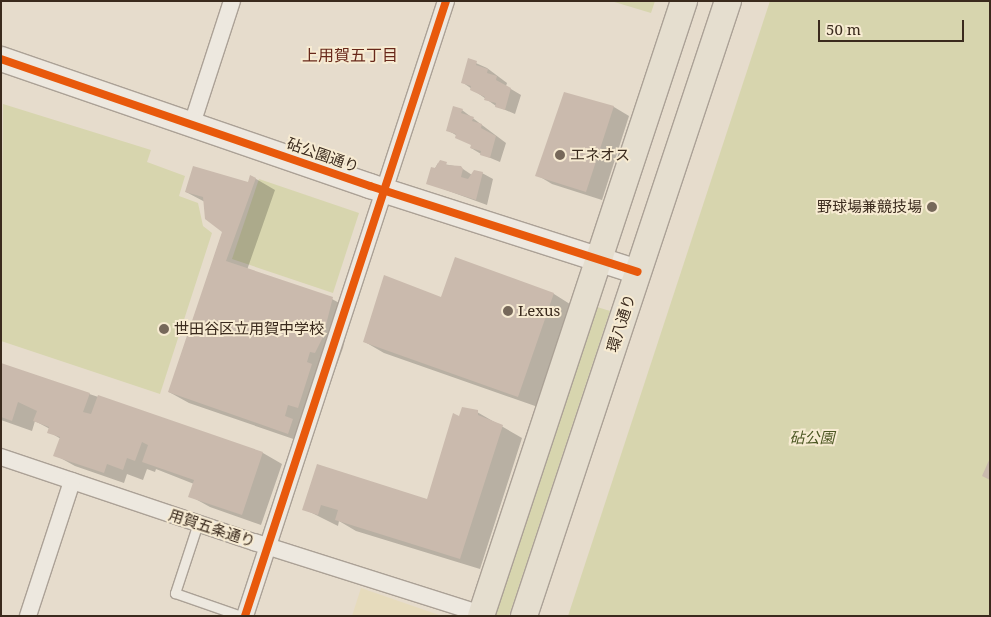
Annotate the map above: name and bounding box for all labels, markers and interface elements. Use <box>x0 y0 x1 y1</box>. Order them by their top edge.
scale bar <box>821 10 967 42</box>
text: 50 m <box>826 19 861 39</box>
district label: 上用賀五丁目 <box>302 45 398 65</box>
street label: 砧公園通り <box>285 134 361 176</box>
place label: エネオス <box>570 146 630 164</box>
marker: エネオス <box>554 149 566 161</box>
place label: 野球場兼競技場 <box>817 198 922 216</box>
marker: 野球場兼競技場 <box>926 201 938 213</box>
street label: 環八通り <box>603 292 639 354</box>
place label: Lexus <box>518 302 560 320</box>
marker: Lexus <box>502 305 514 317</box>
place label: 世田谷区立用賀中学校 <box>174 320 324 338</box>
marker: 世田谷区立用賀中学校 <box>158 323 170 335</box>
park label: 砧公園 <box>790 429 834 447</box>
street label: 用賀五条通り <box>166 506 258 550</box>

